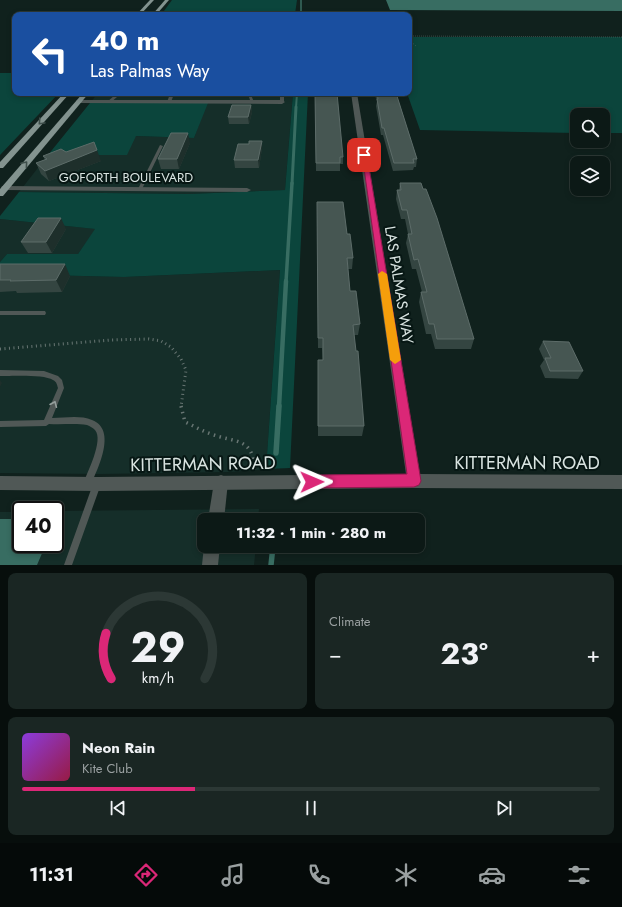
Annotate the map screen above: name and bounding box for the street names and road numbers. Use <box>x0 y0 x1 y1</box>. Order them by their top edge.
street label: GOFORTH BOULEVARD <box>59 168 193 187</box>
street label: LAS PALMAS WAY <box>379 224 419 346</box>
street label: KITTERMAN ROAD <box>130 450 276 478</box>
street label: KITTERMAN ROAD <box>454 450 600 476</box>

